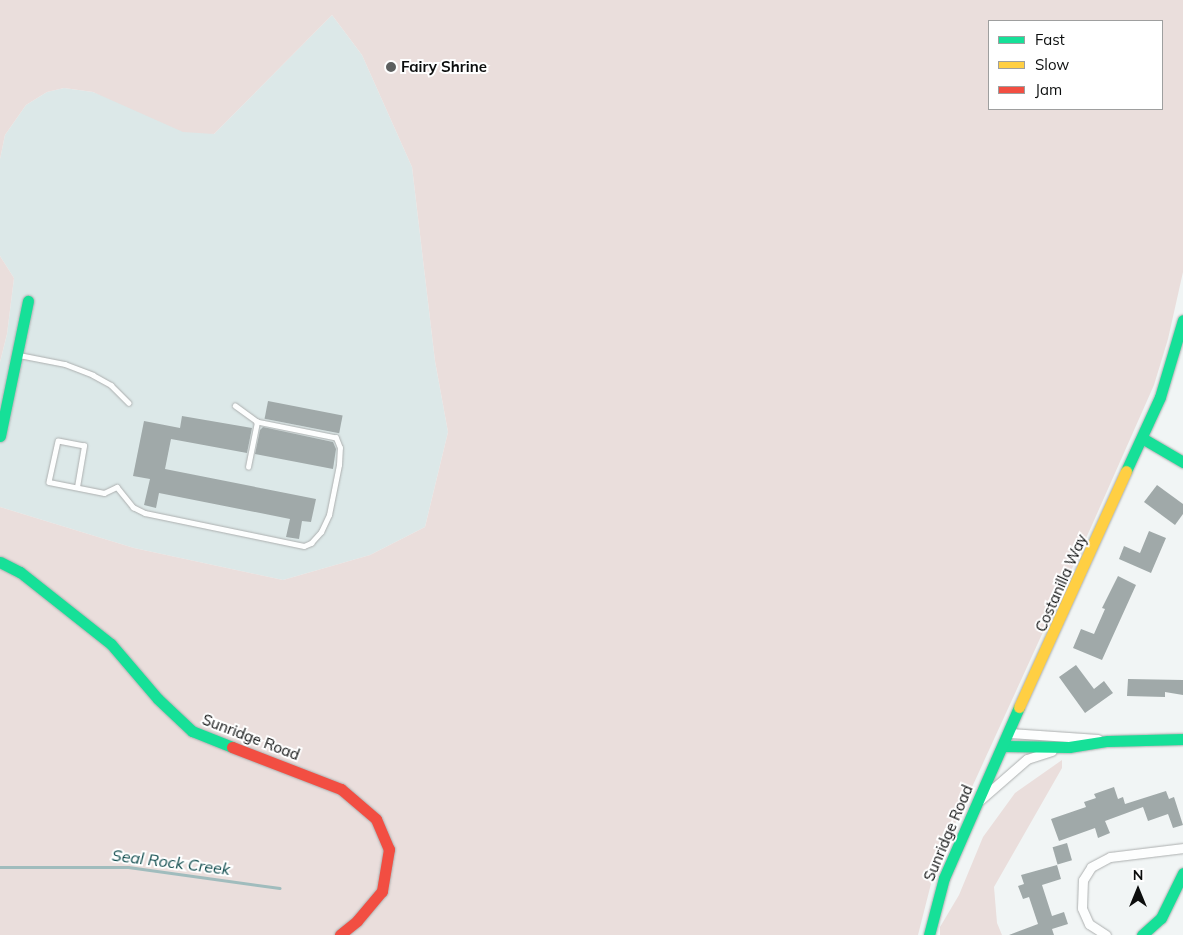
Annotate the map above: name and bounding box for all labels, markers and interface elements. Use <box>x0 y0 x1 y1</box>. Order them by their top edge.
legend <box>988 20 1163 110</box>
text: Fast <box>1035 30 1065 49</box>
text: Slow <box>1035 55 1069 74</box>
place label: Fairy Shrine <box>401 58 487 76</box>
marker: Fairy Shrine <box>385 61 397 73</box>
text: Jam <box>1035 80 1062 99</box>
street label: Costanilla Way <box>1031 531 1091 635</box>
street label: Sunridge Road <box>200 710 302 764</box>
street label: Sunridge Road <box>920 782 976 884</box>
water label: Seal Rock Creek <box>111 845 231 879</box>
north arrow <box>1113 865 1163 915</box>
text: N <box>1133 866 1143 884</box>

